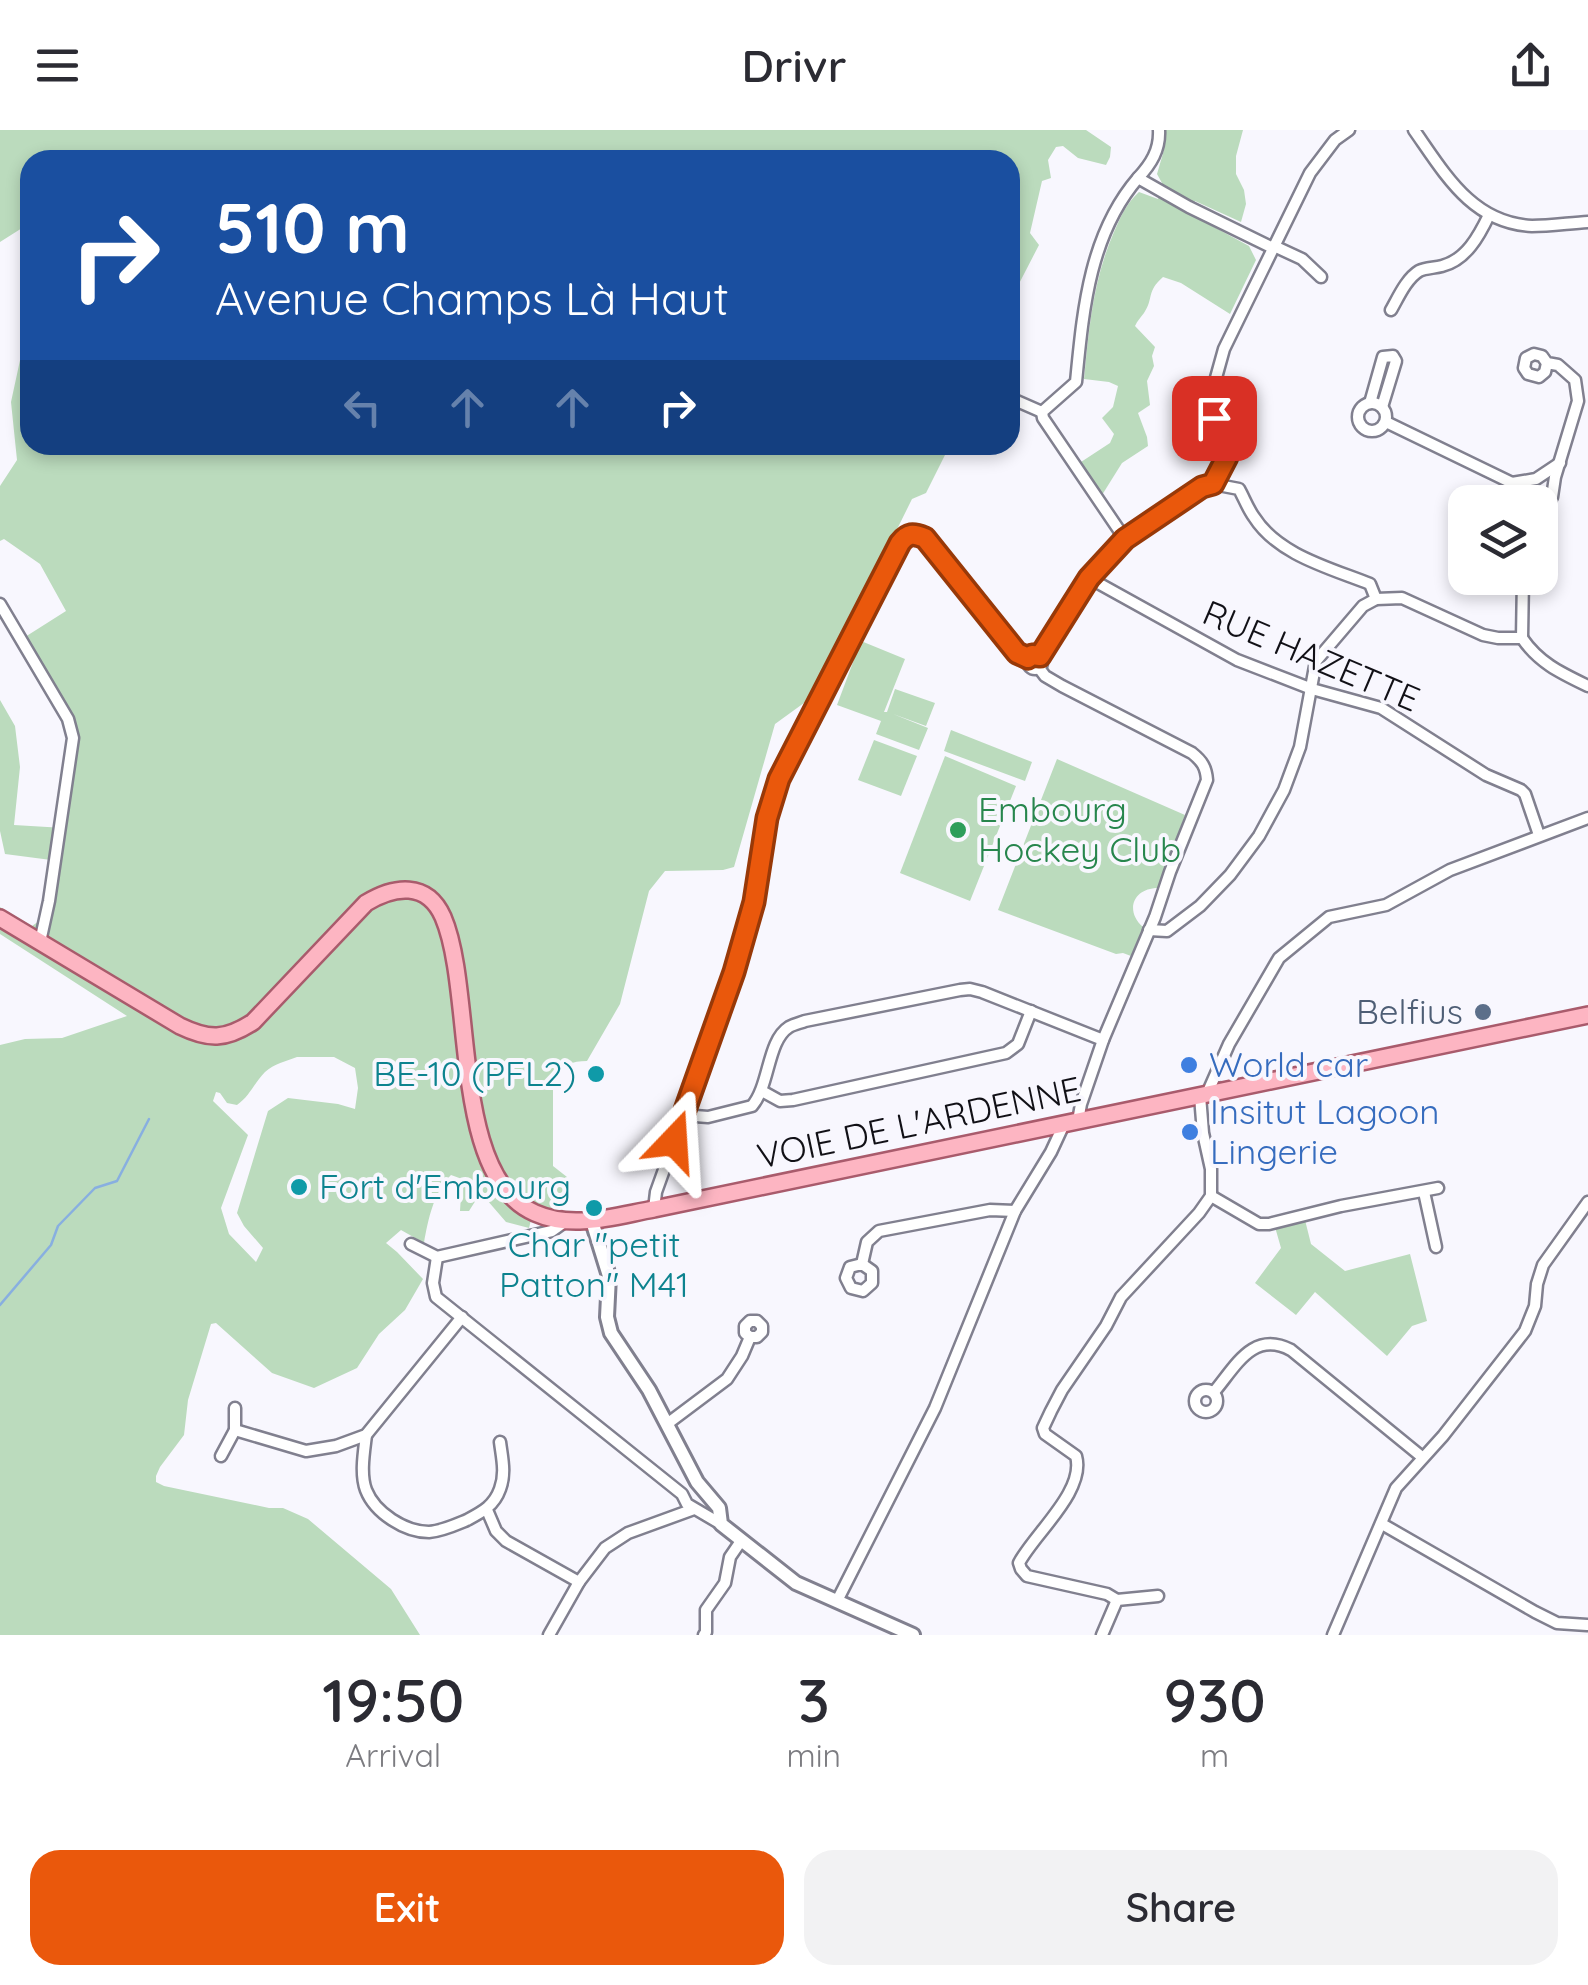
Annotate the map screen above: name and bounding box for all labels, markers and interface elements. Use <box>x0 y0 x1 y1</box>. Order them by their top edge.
text: Drivr <box>742 37 846 93</box>
icon: menu <box>30 38 85 93</box>
icon: share <box>1503 38 1558 93</box>
text: 510 m <box>215 183 410 271</box>
icon: right <box>50 190 180 320</box>
text: Avenue Champs Là Haut <box>215 270 729 326</box>
pin <box>1172 376 1257 461</box>
icon: left <box>335 380 390 435</box>
icon: ahead <box>440 380 495 435</box>
icon: ahead <box>545 380 600 435</box>
icon: right <box>650 380 705 435</box>
icon: arrive <box>1187 391 1242 446</box>
map controls <box>1448 485 1558 595</box>
button: layers <box>1448 485 1558 595</box>
street label: RUE HAZETTE <box>1196 590 1426 720</box>
place label: Embourg Hockey Club <box>978 787 1181 871</box>
marker: Embourg Hockey Club <box>947 819 969 841</box>
place label: Belfius <box>1356 989 1463 1033</box>
marker: Belfius <box>1472 1001 1494 1023</box>
place label: World car <box>1209 1042 1368 1086</box>
place label: BE-10 (PFL2) <box>373 1051 576 1095</box>
marker: World car <box>1178 1054 1200 1076</box>
marker: BE-10 (PFL2) <box>585 1063 607 1085</box>
street label: VOIE DE L'ARDENNE <box>753 1066 1085 1178</box>
position arrow <box>622 1089 726 1193</box>
place label: Insitut Lagoon Lingerie <box>1210 1089 1440 1173</box>
marker: Insitut Lagoon Lingerie <box>1179 1121 1201 1143</box>
place label: Fort d'Embourg <box>319 1164 571 1208</box>
marker: Fort d'Embourg <box>288 1176 310 1198</box>
marker: Char "petit Patton" M41 <box>583 1197 605 1219</box>
place label: Char "petit Patton" M41 <box>499 1222 689 1306</box>
text: 19:50 <box>322 1662 464 1737</box>
text: 3 <box>798 1662 830 1737</box>
text: 930 <box>1163 1662 1266 1737</box>
text: Arrival <box>345 1735 441 1775</box>
text: min <box>787 1735 841 1775</box>
text: m <box>1200 1735 1229 1775</box>
button: Exit <box>30 1850 784 1965</box>
button: Share <box>804 1850 1558 1965</box>

